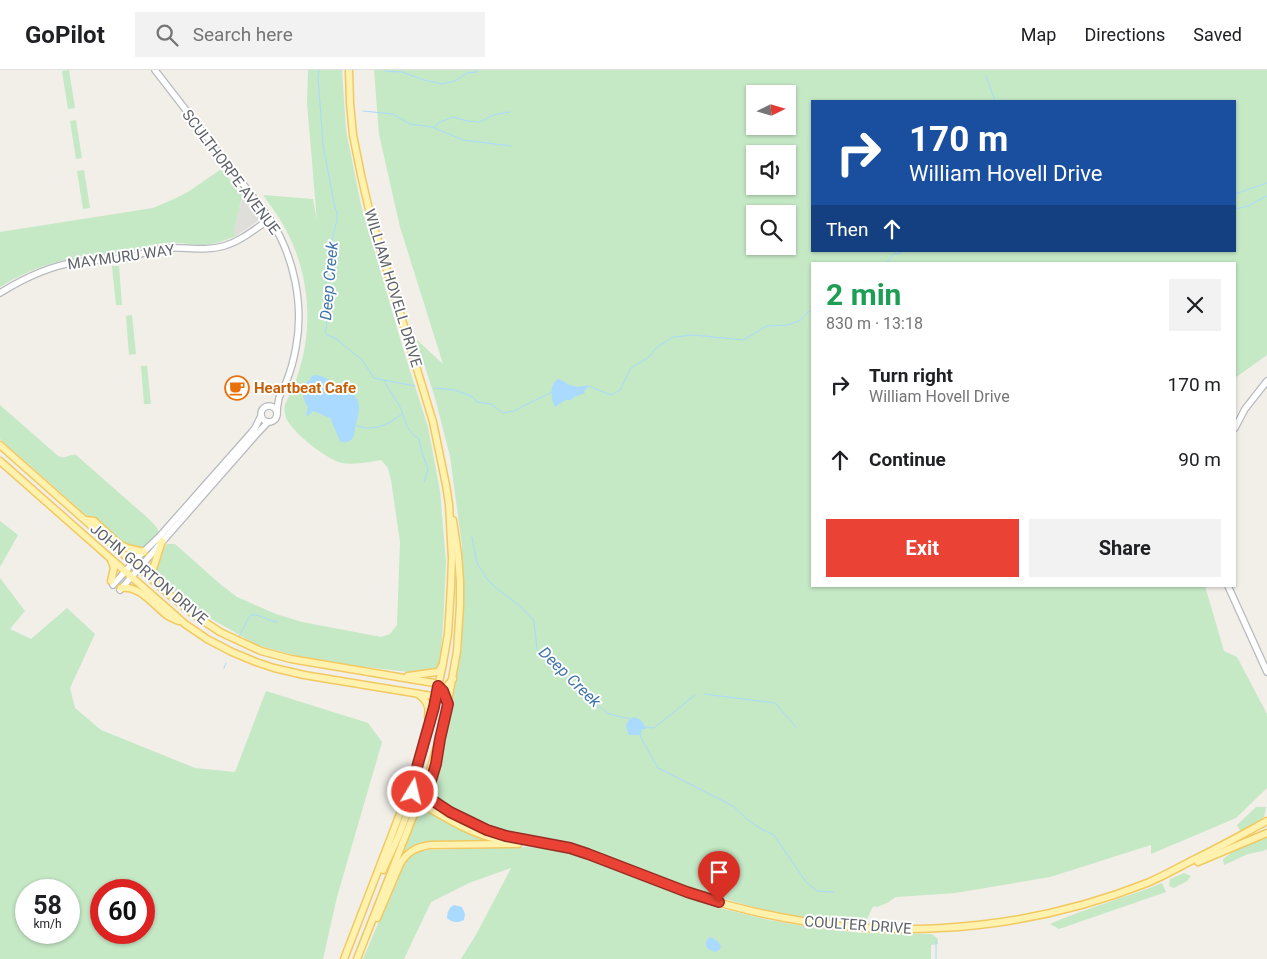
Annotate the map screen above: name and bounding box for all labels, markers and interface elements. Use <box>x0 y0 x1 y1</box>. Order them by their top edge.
search box <box>135 12 485 57</box>
text: GoPilot <box>25 21 105 49</box>
icon: search <box>153 21 181 49</box>
text: Search here <box>193 23 293 46</box>
text: Map <box>1021 24 1056 45</box>
text: Directions <box>1084 24 1165 45</box>
text: Saved <box>1193 24 1242 45</box>
north arrow <box>746 85 796 135</box>
map controls <box>746 85 796 255</box>
street label: SCULTHORPE AVENUE <box>178 106 284 238</box>
text: 170 m <box>909 119 1008 160</box>
icon: right <box>826 120 891 185</box>
button: sound <box>746 145 796 195</box>
text: William Hovell Drive <box>909 161 1102 186</box>
button: search <box>746 205 796 255</box>
street label: WILLIAM HOVELL DRIVE <box>360 207 426 370</box>
icon: ahead <box>878 215 906 243</box>
text: Then <box>826 218 868 241</box>
water label: Deep Creek <box>316 240 342 321</box>
street label: MAYMURU WAY <box>66 241 176 273</box>
text: 2 min <box>826 277 901 312</box>
button: close <box>1169 279 1221 331</box>
text: 830 m · 13:18 <box>826 314 923 333</box>
text: Turn right <box>869 364 953 387</box>
icon: right <box>826 371 854 399</box>
text: 170 m <box>1168 373 1221 396</box>
cafe icon: Heartbeat Cafe <box>224 375 250 401</box>
place label: Heartbeat Cafe <box>254 379 356 397</box>
text: William Hovell Drive <box>869 387 1010 406</box>
icon: ahead <box>826 446 854 474</box>
text: Continue <box>869 448 946 471</box>
text: 90 m <box>1178 448 1221 471</box>
button: Exit <box>826 519 1019 577</box>
button: Share <box>1029 519 1221 577</box>
street label: JOHN GORTON DRIVE <box>87 520 212 629</box>
water label: Deep Creek <box>535 643 606 712</box>
position arrow <box>386 765 438 817</box>
pin <box>698 851 740 902</box>
icon: arrive <box>705 858 733 886</box>
speed limit sign: 60 <box>90 879 155 944</box>
text: 58 <box>33 891 62 920</box>
street label: COULTER DRIVE <box>804 912 913 938</box>
text: km/h <box>33 917 62 931</box>

